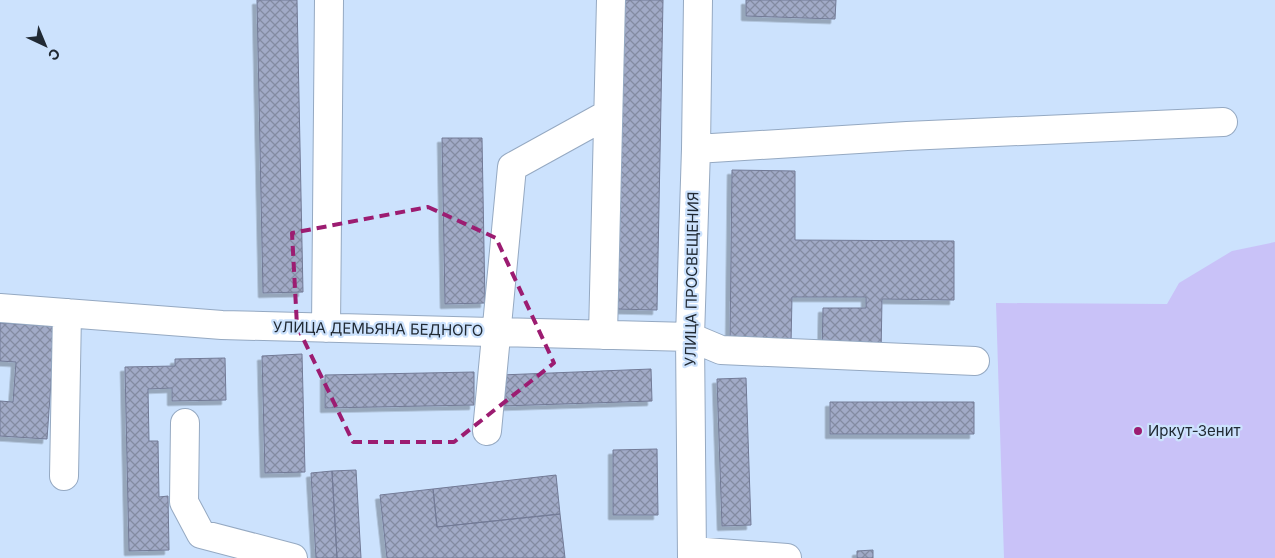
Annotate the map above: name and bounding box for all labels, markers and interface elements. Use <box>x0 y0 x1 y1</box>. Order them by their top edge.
north arrow <box>20 20 70 70</box>
text: С <box>45 45 64 64</box>
street label: УЛИЦА ПРОСВЕЩЕНИЯ <box>680 191 703 367</box>
street label: УЛИЦА ДЕМЬЯНА БЕДНОГО <box>273 317 483 340</box>
place label: Иркут-Зенит <box>1148 421 1241 440</box>
marker: Иркут-Зенит <box>1132 425 1144 437</box>

